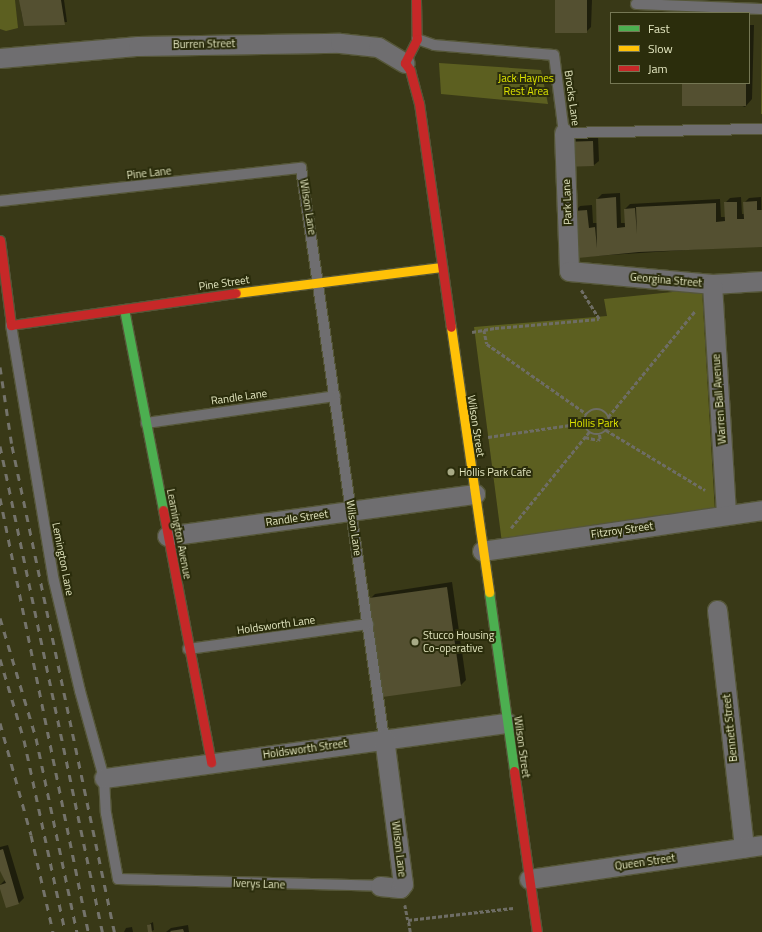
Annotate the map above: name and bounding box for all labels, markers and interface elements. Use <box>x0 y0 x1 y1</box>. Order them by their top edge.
legend <box>610 12 750 84</box>
text: Fast <box>648 19 670 38</box>
street label: Burren Street <box>173 37 235 51</box>
text: Slow <box>648 39 673 58</box>
text: Jam <box>648 59 668 78</box>
street label: Brocks Lane <box>562 69 582 127</box>
park label: Jack Haynes Rest Area <box>498 72 554 98</box>
street label: Pine Lane <box>126 164 172 182</box>
street label: Wilson Lane <box>297 178 319 236</box>
street label: Park Lane <box>560 179 574 225</box>
street label: Georgina Street <box>629 270 703 290</box>
street label: Pine Street <box>198 273 250 293</box>
street label: Warren Ball Avenue <box>709 353 729 445</box>
street label: Randle Lane <box>210 387 268 407</box>
street label: Wilson Street <box>465 394 487 458</box>
park label: Hollis Park <box>569 416 619 430</box>
place label: Hollis Park Cafe <box>459 465 531 479</box>
marker: Hollis Park Cafe <box>446 467 456 477</box>
street label: Leamington Avenue <box>164 488 194 580</box>
street label: Wilson Lane <box>344 499 364 557</box>
street label: Randle Street <box>265 507 329 529</box>
street label: Fitzroy Street <box>590 519 654 541</box>
street label: Lemington Lane <box>49 521 77 597</box>
street label: Holdsworth Lane <box>236 613 316 637</box>
place label: Stucco Housing Co-operative <box>423 629 494 655</box>
marker: Stucco Housing Co-operative <box>410 637 420 647</box>
street label: Bennett Street <box>720 693 740 763</box>
street label: Wilson Street <box>511 715 533 779</box>
street label: Holdsworth Street <box>262 737 348 761</box>
street label: Wilson Lane <box>389 820 409 878</box>
street label: Queen Street <box>614 851 676 873</box>
street label: Iverys Lane <box>233 876 285 892</box>

